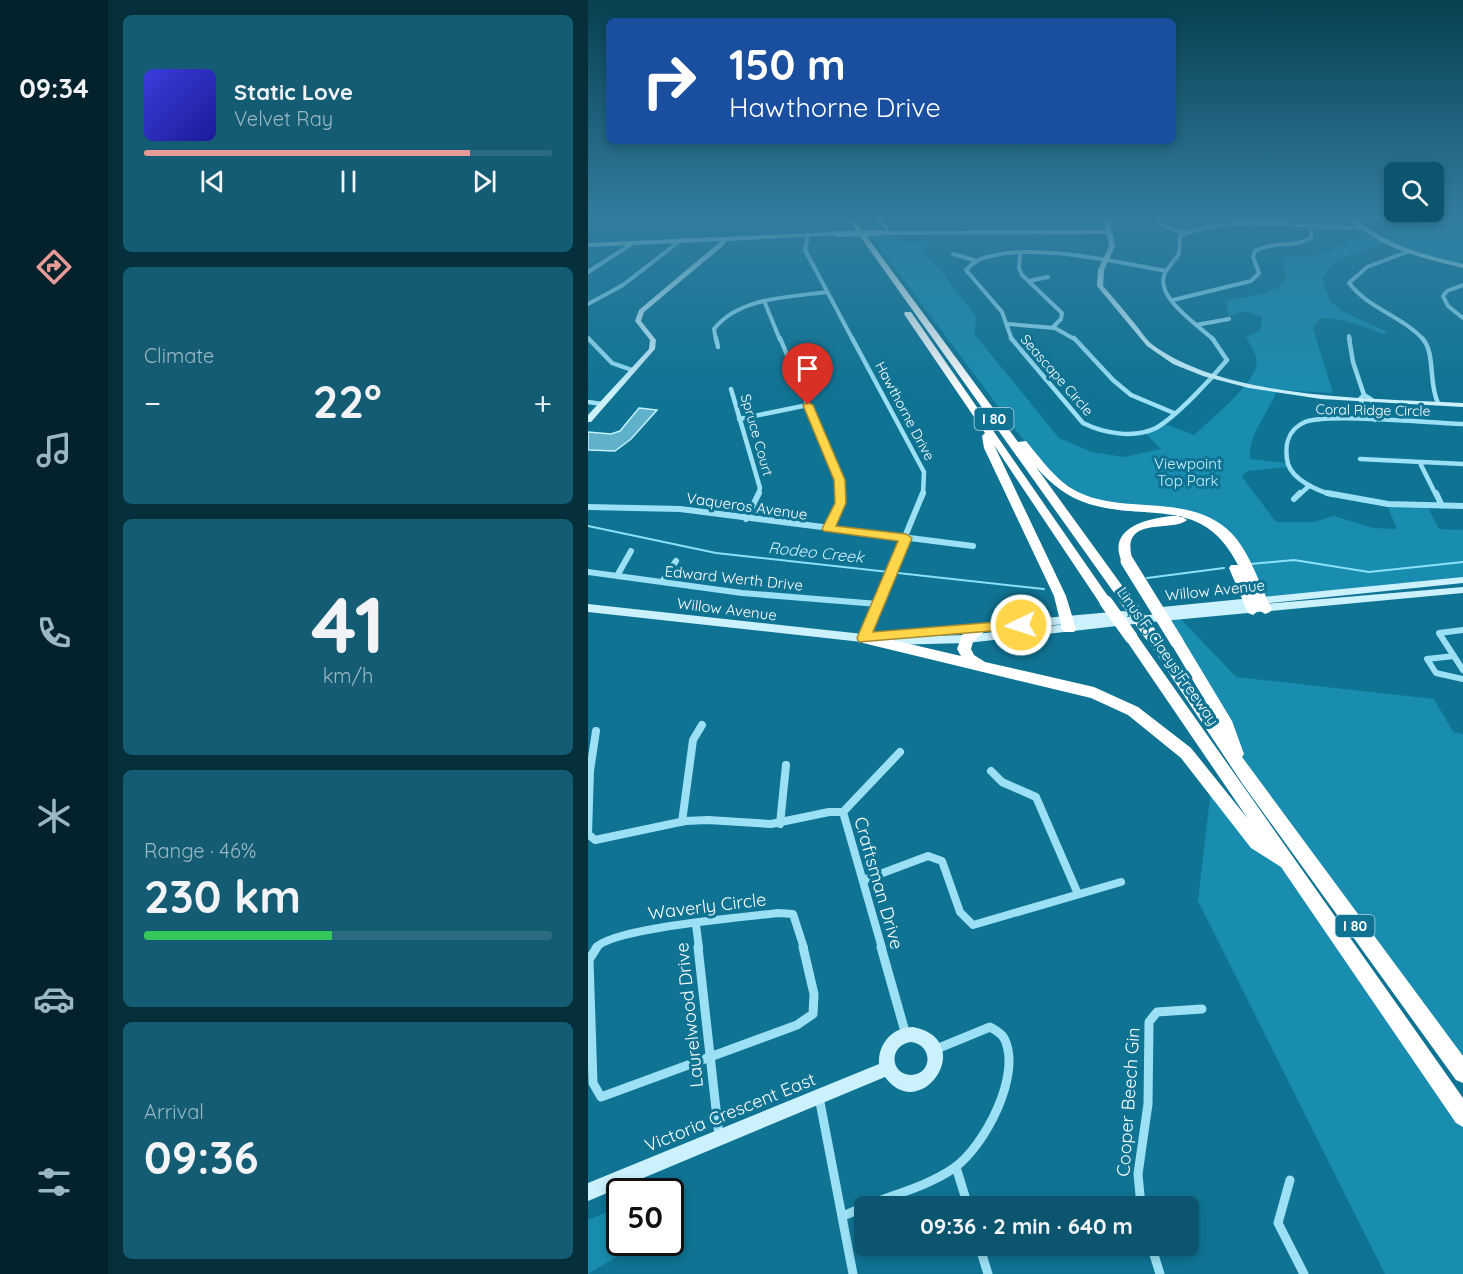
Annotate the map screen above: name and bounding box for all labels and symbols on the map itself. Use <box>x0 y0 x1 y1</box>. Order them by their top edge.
street label: Seascape Circle <box>1017 330 1097 420</box>
pin <box>782 343 833 405</box>
street label: Hawthorne Drive <box>871 358 939 464</box>
street label: Spruce Court <box>737 392 777 478</box>
street label: Coral Ridge Circle <box>1315 400 1431 420</box>
road number: I 80 <box>974 408 1014 430</box>
park label: Viewpoint Top Park <box>1154 454 1222 490</box>
street label: Vaqueros Avenue <box>685 488 809 524</box>
water label: Rodeo Creek <box>767 537 866 567</box>
street label: Edward Werth Drive <box>664 561 804 595</box>
street label: Willow Avenue <box>1164 575 1266 605</box>
street label: Linus F. Claeys Freeway <box>1113 583 1223 729</box>
street label: Willow Avenue <box>676 593 778 625</box>
position arrow <box>989 593 1053 657</box>
street label: Craftsman Drive <box>849 814 909 952</box>
street label: Waverly Circle <box>647 887 767 925</box>
road number: I 80 <box>1336 915 1374 937</box>
street label: Laurelwood Drive <box>670 941 708 1089</box>
street label: Cooper Beech Gin <box>1111 1027 1145 1177</box>
street label: Victoria Crescent East <box>641 1067 819 1157</box>
speed limit sign: 50 <box>606 1178 684 1256</box>

